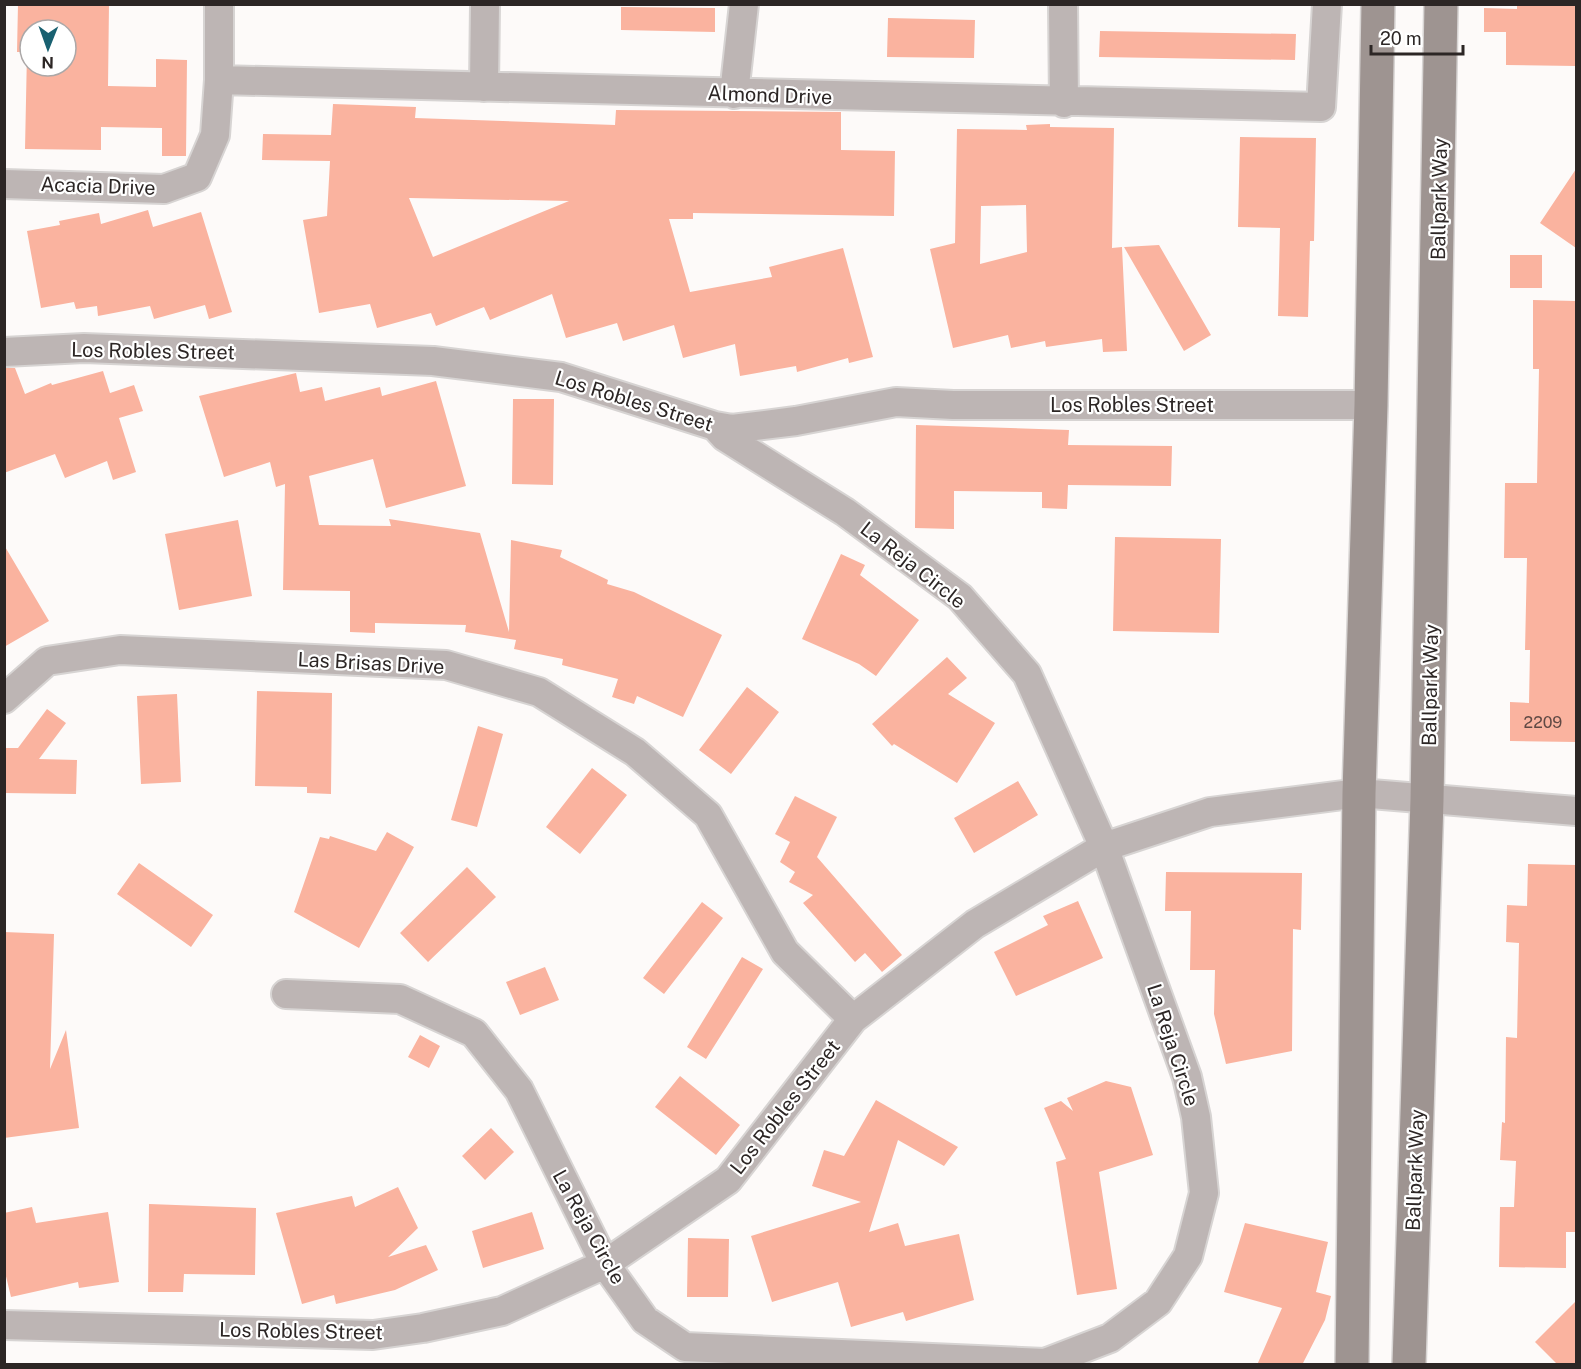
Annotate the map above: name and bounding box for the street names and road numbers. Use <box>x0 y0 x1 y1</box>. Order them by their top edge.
street label: Almond Drive <box>707 81 833 109</box>
street label: Ballpark Way <box>1426 137 1452 260</box>
street label: Acacia Drive <box>40 172 156 200</box>
street label: Los Robles Street <box>71 338 235 364</box>
street label: Los Robles Street <box>552 366 716 436</box>
street label: Los Robles Street <box>1050 393 1214 417</box>
street label: La Reja Circle <box>856 516 970 614</box>
street label: Ballpark Way <box>1417 623 1443 746</box>
street label: Las Brisas Drive <box>297 647 445 679</box>
street label: La Reja Circle <box>1142 981 1204 1109</box>
street label: Los Robles Street <box>725 1035 845 1179</box>
street label: Ballpark Way <box>1401 1108 1429 1231</box>
street label: La Reja Circle <box>548 1166 630 1288</box>
street label: Los Robles Street <box>219 1318 383 1344</box>

